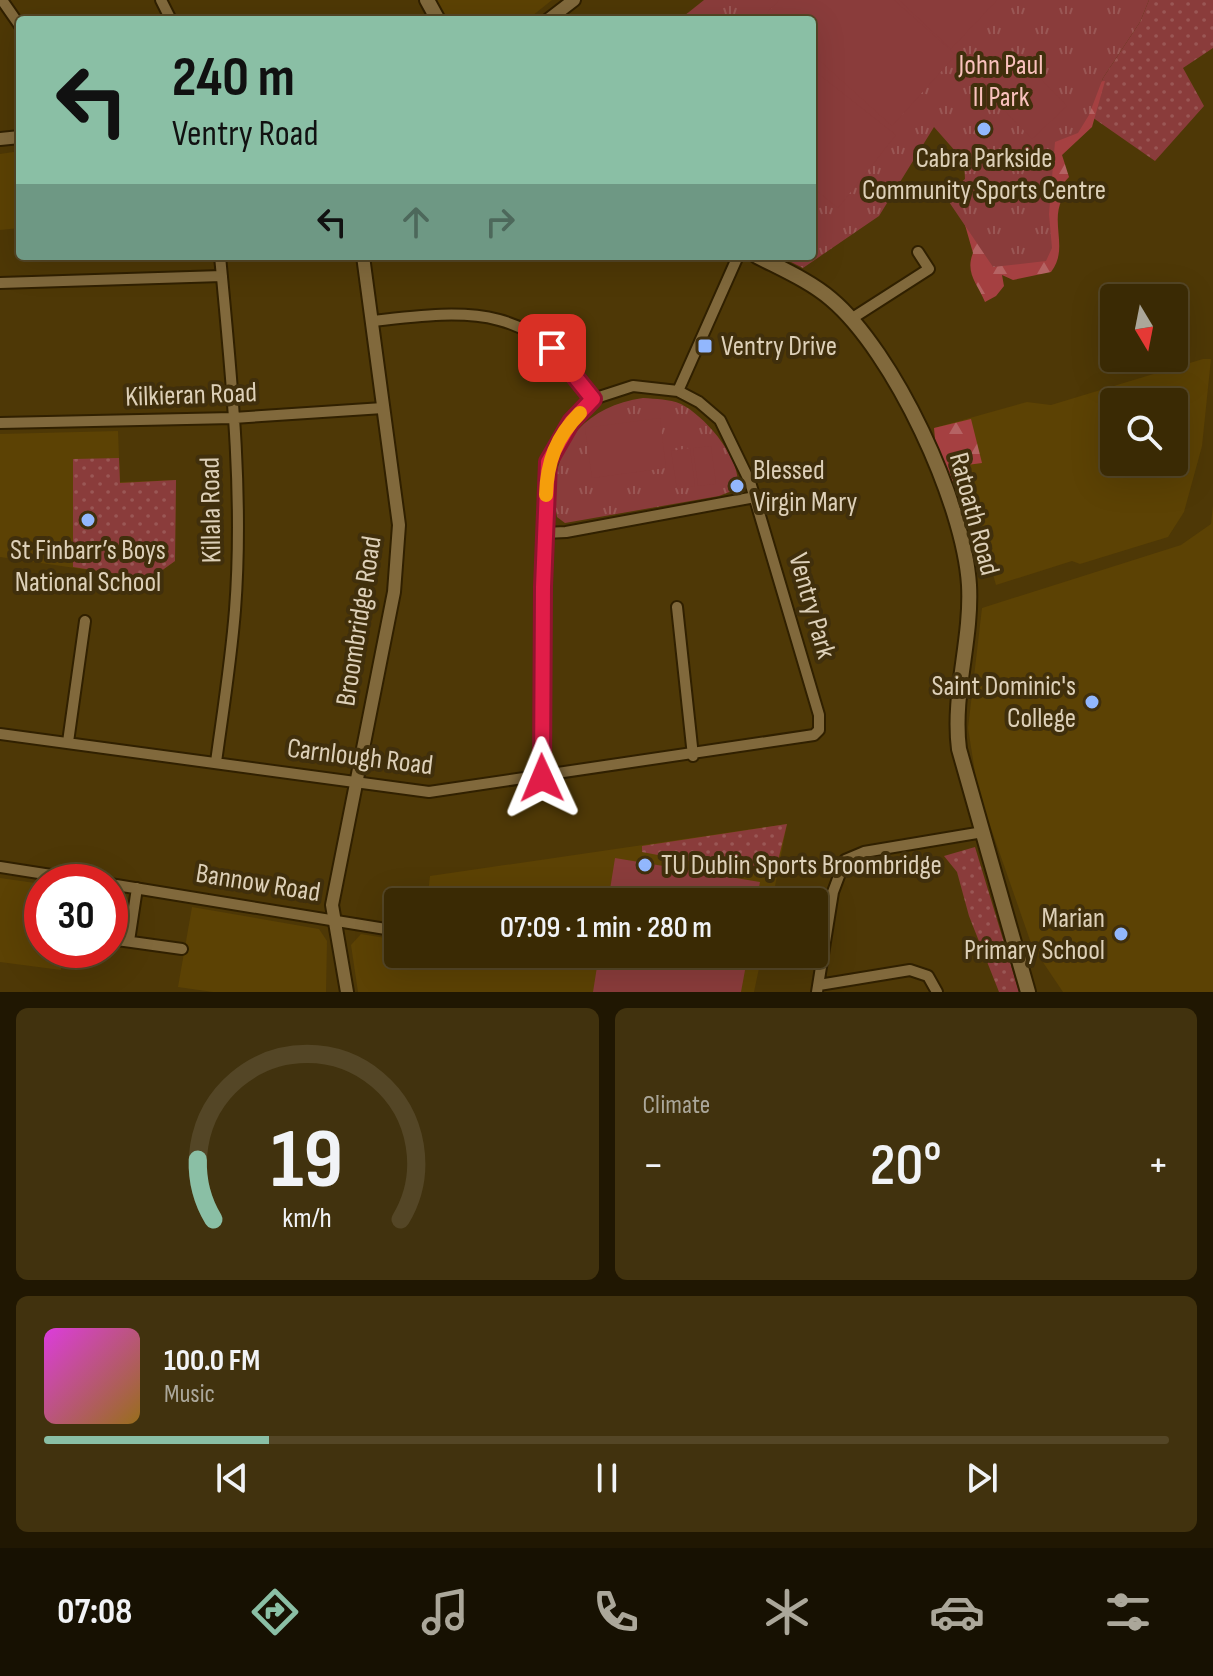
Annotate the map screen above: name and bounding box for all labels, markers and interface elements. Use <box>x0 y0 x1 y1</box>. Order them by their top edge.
text: 240 m <box>172 45 295 112</box>
icon: left <box>40 48 144 152</box>
park label: John Paul II Park <box>958 49 1043 114</box>
text: Ventry Road <box>172 113 318 156</box>
marker: Cabra Parkside Community Sports Centre <box>975 120 993 138</box>
place label: Cabra Parkside Community Sports Centre <box>862 142 1106 207</box>
icon: left <box>310 200 354 244</box>
icon: ahead <box>394 200 438 244</box>
icon: right <box>478 200 522 244</box>
north arrow <box>1100 284 1188 372</box>
map controls <box>1100 284 1188 476</box>
pin <box>518 314 586 382</box>
icon: arrive <box>530 326 574 370</box>
place label: Ventry Drive <box>721 330 837 363</box>
marker: Ventry Drive <box>696 337 714 355</box>
street label: Kilkieran Road <box>125 376 257 414</box>
button: search <box>1100 388 1188 476</box>
street label: Ratoath Road <box>942 449 1006 579</box>
place label: Blessed Virgin Mary <box>753 454 858 519</box>
street label: Killala Road <box>194 457 228 563</box>
marker: Blessed Virgin Mary <box>728 477 746 495</box>
marker: St Finbarr’s Boys National School <box>79 511 97 529</box>
place label: St Finbarr’s Boys National School <box>10 534 166 599</box>
street label: Broombridge Road <box>329 534 389 708</box>
street label: Ventry Park <box>781 549 843 663</box>
place label: Saint Dominic's College <box>931 670 1076 735</box>
marker: Saint Dominic's College <box>1083 693 1101 711</box>
street label: Carnlough Road <box>285 732 435 782</box>
position arrow <box>500 736 584 820</box>
place label: TU Dublin Sports Broombridge <box>661 849 942 882</box>
marker: TU Dublin Sports Broombridge <box>636 856 654 874</box>
street label: Bannow Road <box>193 857 323 909</box>
speed limit sign: 30 <box>24 864 128 968</box>
place label: Marian Primary School <box>964 902 1105 967</box>
text: 07:09 · 1 min · 280 m <box>500 910 712 946</box>
marker: Marian Primary School <box>1112 925 1130 943</box>
text: Climate <box>643 1090 710 1121</box>
text: 19 <box>271 1111 343 1211</box>
text: 20° <box>870 1130 942 1202</box>
text: − <box>643 1139 664 1192</box>
text: + <box>1147 1139 1169 1192</box>
text: km/h <box>283 1201 332 1236</box>
text: 100.0 FM <box>164 1343 260 1379</box>
text: Music <box>164 1379 215 1410</box>
icon: previous <box>210 1456 254 1500</box>
icon: pause <box>585 1456 629 1500</box>
icon: next <box>960 1456 1004 1500</box>
icon: directions <box>247 1584 303 1640</box>
icon: music <box>417 1584 473 1640</box>
icon: phone <box>588 1584 644 1640</box>
icon: climate <box>759 1584 815 1640</box>
icon: car <box>929 1584 985 1640</box>
icon: filters <box>1100 1584 1156 1640</box>
text: 07:08 <box>57 1591 132 1634</box>

